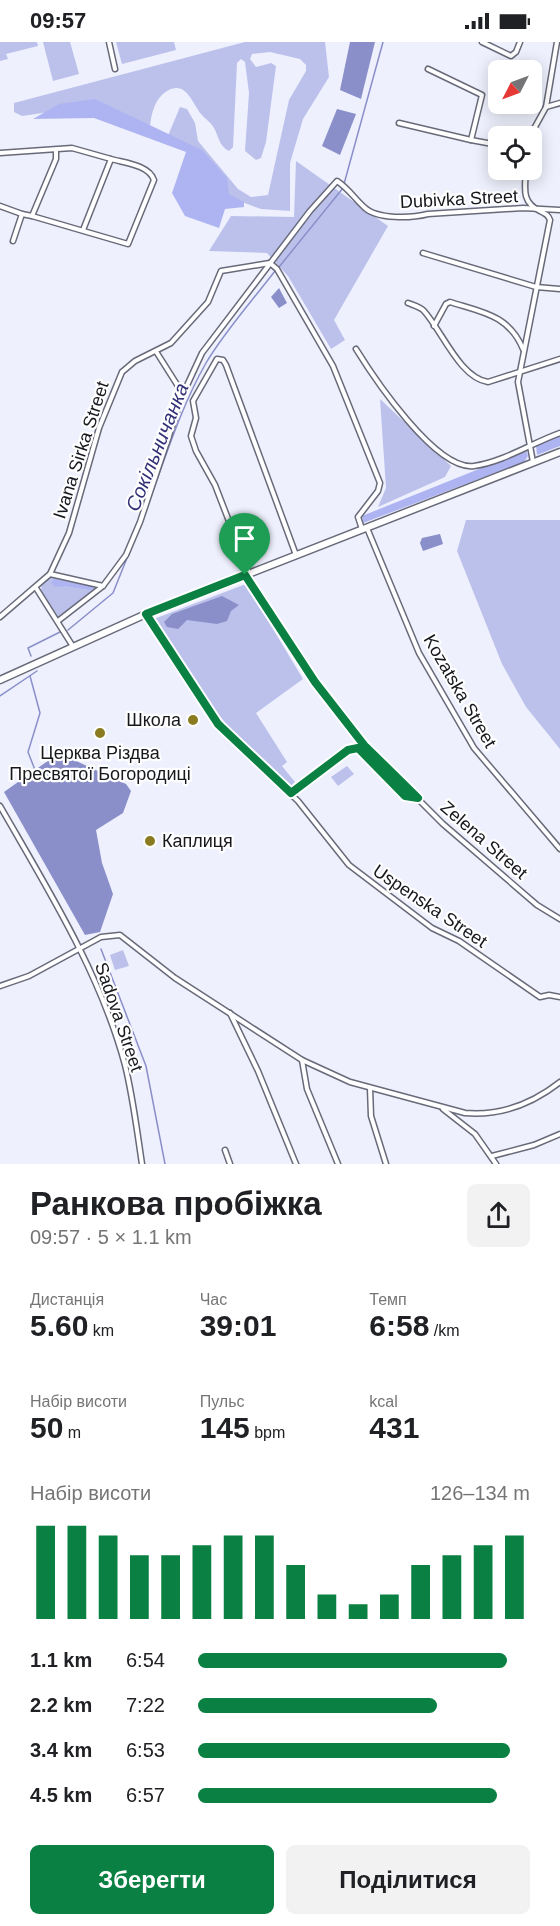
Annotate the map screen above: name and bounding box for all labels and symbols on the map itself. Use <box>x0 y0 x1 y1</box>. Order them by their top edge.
north arrow <box>488 60 542 114</box>
street label: Dubivka Street <box>400 186 518 212</box>
street label: Ivana Sirka Street <box>49 379 113 521</box>
water label: Сокільничанка <box>121 380 193 514</box>
pin <box>219 513 270 575</box>
street label: Kozatska Street <box>420 631 500 751</box>
place label: Школа <box>126 710 182 730</box>
marker: Школа <box>186 713 200 727</box>
marker: Церква Різдва Пресвятої Богородиці <box>93 726 107 740</box>
place label: Церква Різдва Пресвятої Богородиці <box>9 743 191 784</box>
street label: Zelena Street <box>437 797 531 883</box>
place label: Каплиця <box>162 831 233 851</box>
marker: Каплиця <box>143 834 157 848</box>
street label: Uspenska Street <box>369 861 491 951</box>
street label: Sadova Street <box>91 960 147 1074</box>

